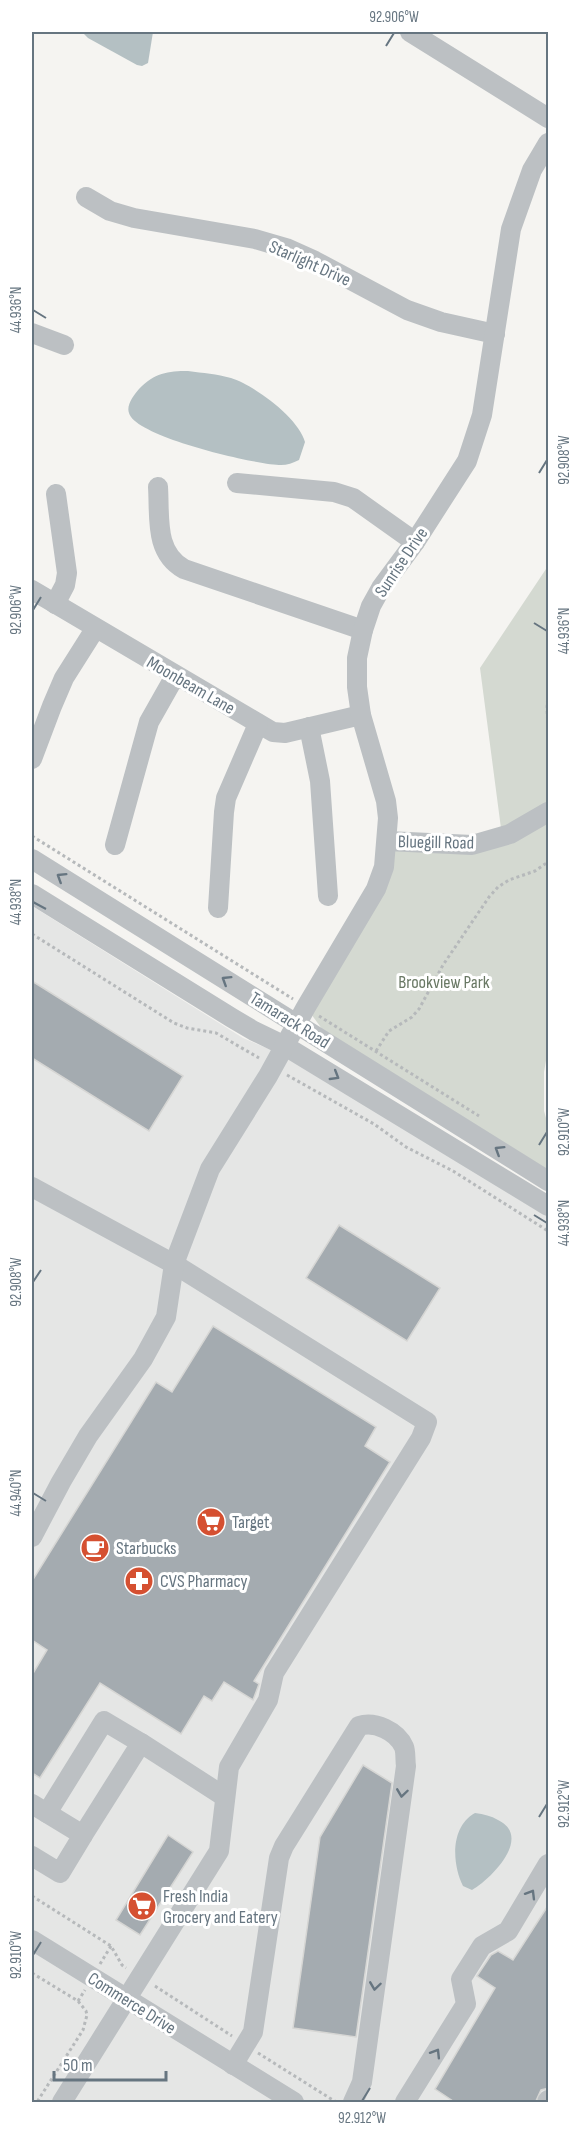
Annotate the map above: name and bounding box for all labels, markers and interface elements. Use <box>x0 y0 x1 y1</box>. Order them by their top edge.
text: 92.906°W <box>369 8 419 27</box>
street label: Starlight Drive <box>266 236 354 291</box>
text: 44.936°N <box>7 287 26 333</box>
text: 92.908°W <box>555 435 574 485</box>
street label: Sunrise Drive <box>370 523 432 601</box>
text: 92.906°W <box>7 585 26 635</box>
text: 44.936°N <box>555 608 574 654</box>
street label: Moonbeam Lane <box>143 652 238 719</box>
street label: Bluegill Road <box>398 831 474 854</box>
one-way arrow <box>57 873 67 885</box>
text: 44.938°N <box>7 879 26 925</box>
park label: Brookview Park <box>398 972 490 993</box>
one-way arrow <box>222 977 233 988</box>
street label: Tamarack Road <box>246 988 334 1053</box>
one-way arrow <box>329 1069 339 1081</box>
text: 92.910°W <box>555 1108 574 1156</box>
one-way arrow <box>495 1145 505 1157</box>
text: 44.938°N <box>555 1200 574 1246</box>
text: 92.908°W <box>7 1257 26 1307</box>
text: 44.940°N <box>7 1470 26 1516</box>
supermarket icon: Target <box>195 1506 227 1538</box>
place label: Target <box>232 1512 270 1533</box>
cafe icon: Starbucks <box>79 1532 111 1564</box>
place label: Starbucks <box>116 1538 176 1559</box>
pharmacy icon: CVS Pharmacy <box>123 1565 155 1597</box>
place label: CVS Pharmacy <box>160 1571 247 1592</box>
text: 92.912°W <box>555 1780 574 1828</box>
one-way arrow <box>396 1788 408 1798</box>
place label: Fresh India Grocery and Eatery <box>163 1886 278 1928</box>
supermarket icon: Fresh India Grocery and Eatery <box>126 1890 158 1922</box>
one-way arrow <box>523 1890 535 1900</box>
text: 92.910°W <box>7 1931 26 1979</box>
street label: Commerce Drive <box>84 1968 180 2039</box>
one-way arrow <box>370 1982 382 1991</box>
scale bar <box>54 2044 166 2082</box>
one-way arrow <box>429 2049 440 2060</box>
text: 50 m <box>63 2055 93 2076</box>
text: 92.912°W <box>338 2109 386 2128</box>

